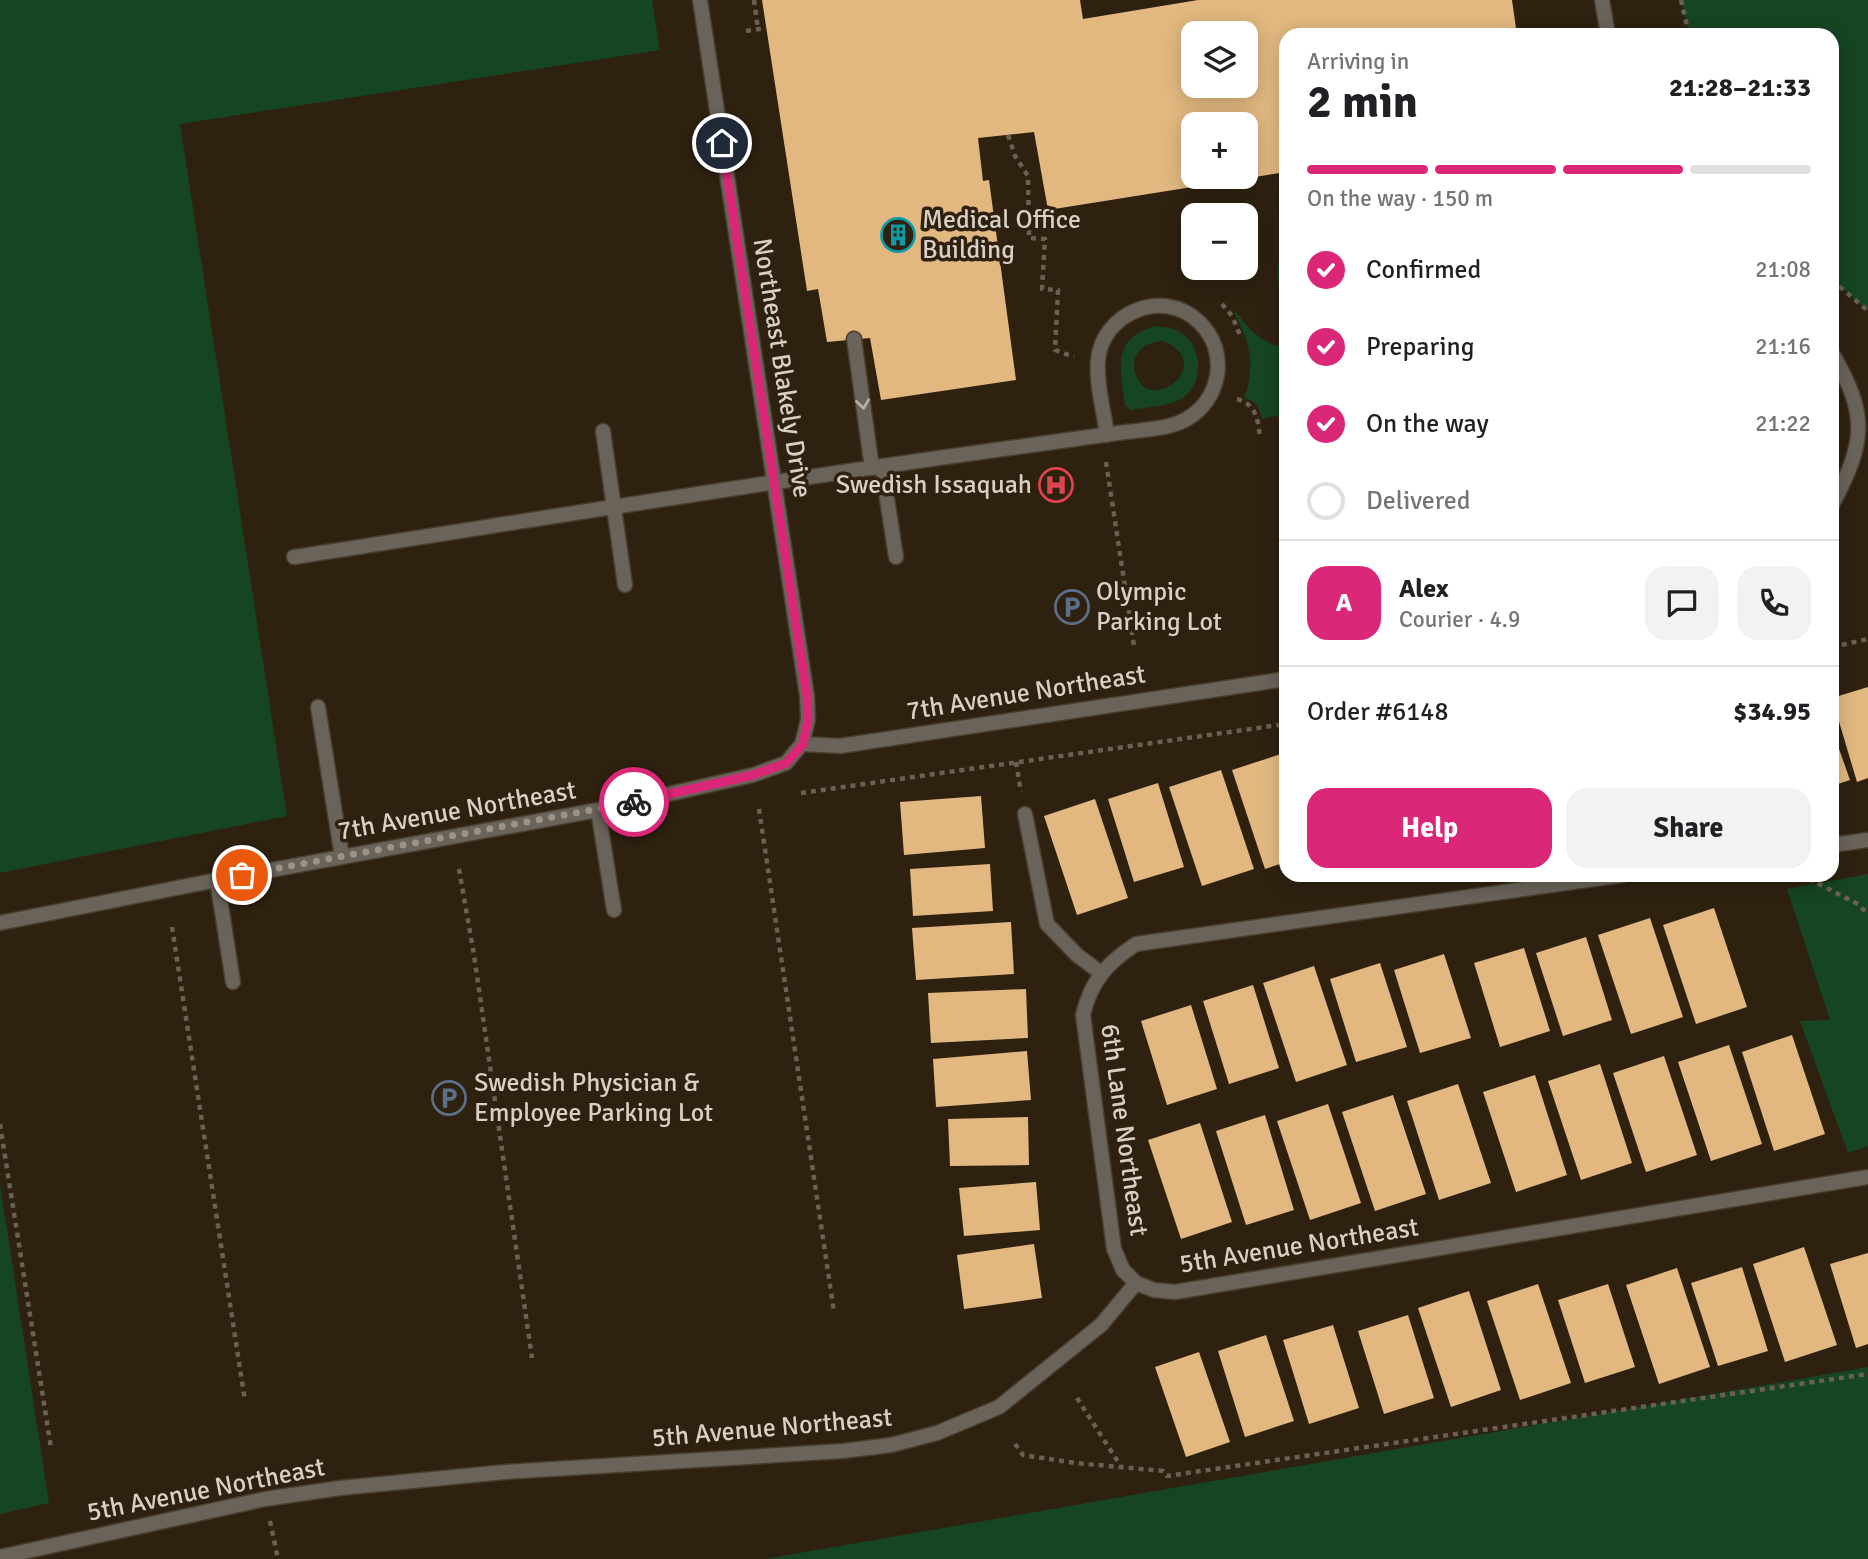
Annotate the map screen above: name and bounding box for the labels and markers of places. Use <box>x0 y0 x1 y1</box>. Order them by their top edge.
pin <box>692 113 752 173</box>
place label: Medical Office Building <box>922 204 1081 266</box>
building icon: Medical Office Building <box>879 216 917 254</box>
hospital icon: Swedish Issaquah <box>1037 466 1075 504</box>
place label: Swedish Issaquah <box>836 469 1032 501</box>
place label: Olympic Parking Lot <box>1096 576 1222 638</box>
parking icon: Olympic Parking Lot <box>1053 588 1091 626</box>
pin <box>212 845 272 905</box>
place label: Swedish Physician & Employee Parking Lot <box>474 1067 713 1129</box>
parking icon: Swedish Physician & Employee Parking Lot <box>430 1079 468 1117</box>

